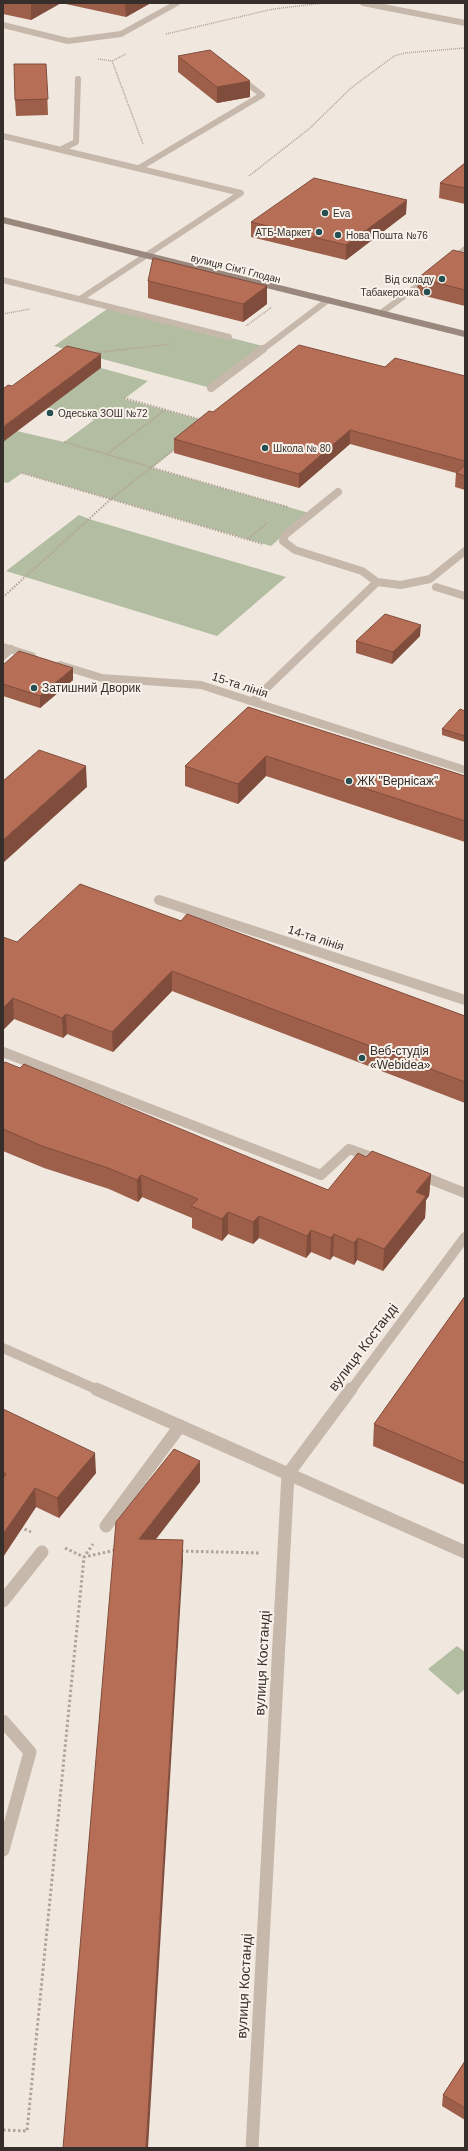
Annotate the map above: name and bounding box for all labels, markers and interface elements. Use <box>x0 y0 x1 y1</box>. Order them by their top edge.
marker: Eva <box>320 208 330 218</box>
place label: Eva <box>333 208 351 219</box>
place label: АТБ-Маркет <box>255 227 311 238</box>
marker: АТБ-Маркет <box>314 227 324 237</box>
marker: Нова Пошта №76 <box>333 230 343 240</box>
place label: Нова Пошта №76 <box>346 230 428 241</box>
street label: вулиця Сім'ї Глодан <box>190 252 282 285</box>
place label: Від складу <box>385 274 434 285</box>
marker: Від складу <box>437 274 447 284</box>
place label: Табакерочка <box>360 287 419 298</box>
marker: Табакерочка <box>422 287 432 297</box>
marker: Одеська ЗОШ №72 <box>45 408 55 418</box>
place label: Одеська ЗОШ №72 <box>58 408 148 419</box>
marker: Школа № 80 <box>260 443 270 453</box>
place label: Школа № 80 <box>273 443 331 454</box>
street label: 15-та лінія <box>210 669 270 701</box>
place label: Затишний Дворик <box>42 681 141 695</box>
marker: Затишний Дворик <box>29 683 39 693</box>
place label: ЖК "Вернісаж" <box>357 774 438 788</box>
marker: ЖК "Вернісаж" <box>344 776 354 786</box>
street label: 14-та лінія <box>286 922 346 954</box>
place label: Веб-студія «Webidea» <box>370 1044 431 1072</box>
marker: Веб-студія «Webidea» <box>357 1053 367 1063</box>
street label: вулиця Костанді <box>325 1300 401 1394</box>
street label: вулиця Костанді <box>251 1610 273 1716</box>
street label: вулиця Костанді <box>233 1933 255 2039</box>

